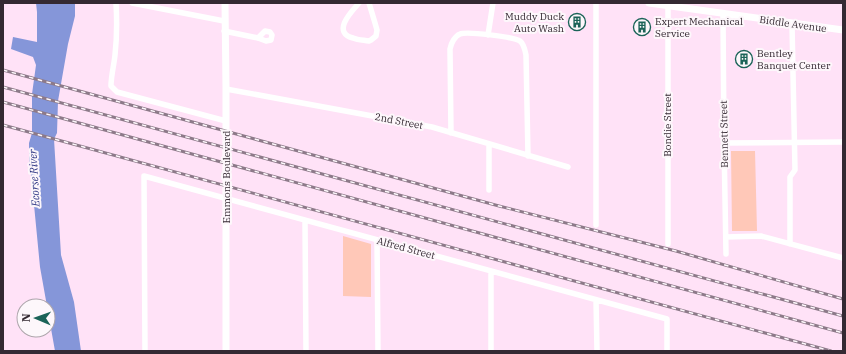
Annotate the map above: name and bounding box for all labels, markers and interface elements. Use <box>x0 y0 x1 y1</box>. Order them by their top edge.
place label: Muddy Duck Auto Wash <box>505 10 564 35</box>
building icon: Muddy Duck Auto Wash <box>567 12 587 32</box>
street label: Biddle Avenue <box>759 13 827 35</box>
place label: Expert Mechanical Service <box>655 15 743 40</box>
building icon: Expert Mechanical Service <box>632 17 652 37</box>
place label: Bentley Banquet Center <box>757 47 831 72</box>
building icon: Bentley Banquet Center <box>734 49 754 69</box>
street label: Bondie Street <box>661 93 674 157</box>
street label: Bennett Street <box>717 100 731 168</box>
street label: 2nd Street <box>374 110 425 132</box>
street label: Emmons Boulevard <box>220 131 233 223</box>
water label: Ecorse River <box>25 148 43 208</box>
street label: Alfred Street <box>376 234 437 262</box>
north arrow <box>16 298 56 338</box>
text: N <box>19 313 33 322</box>

